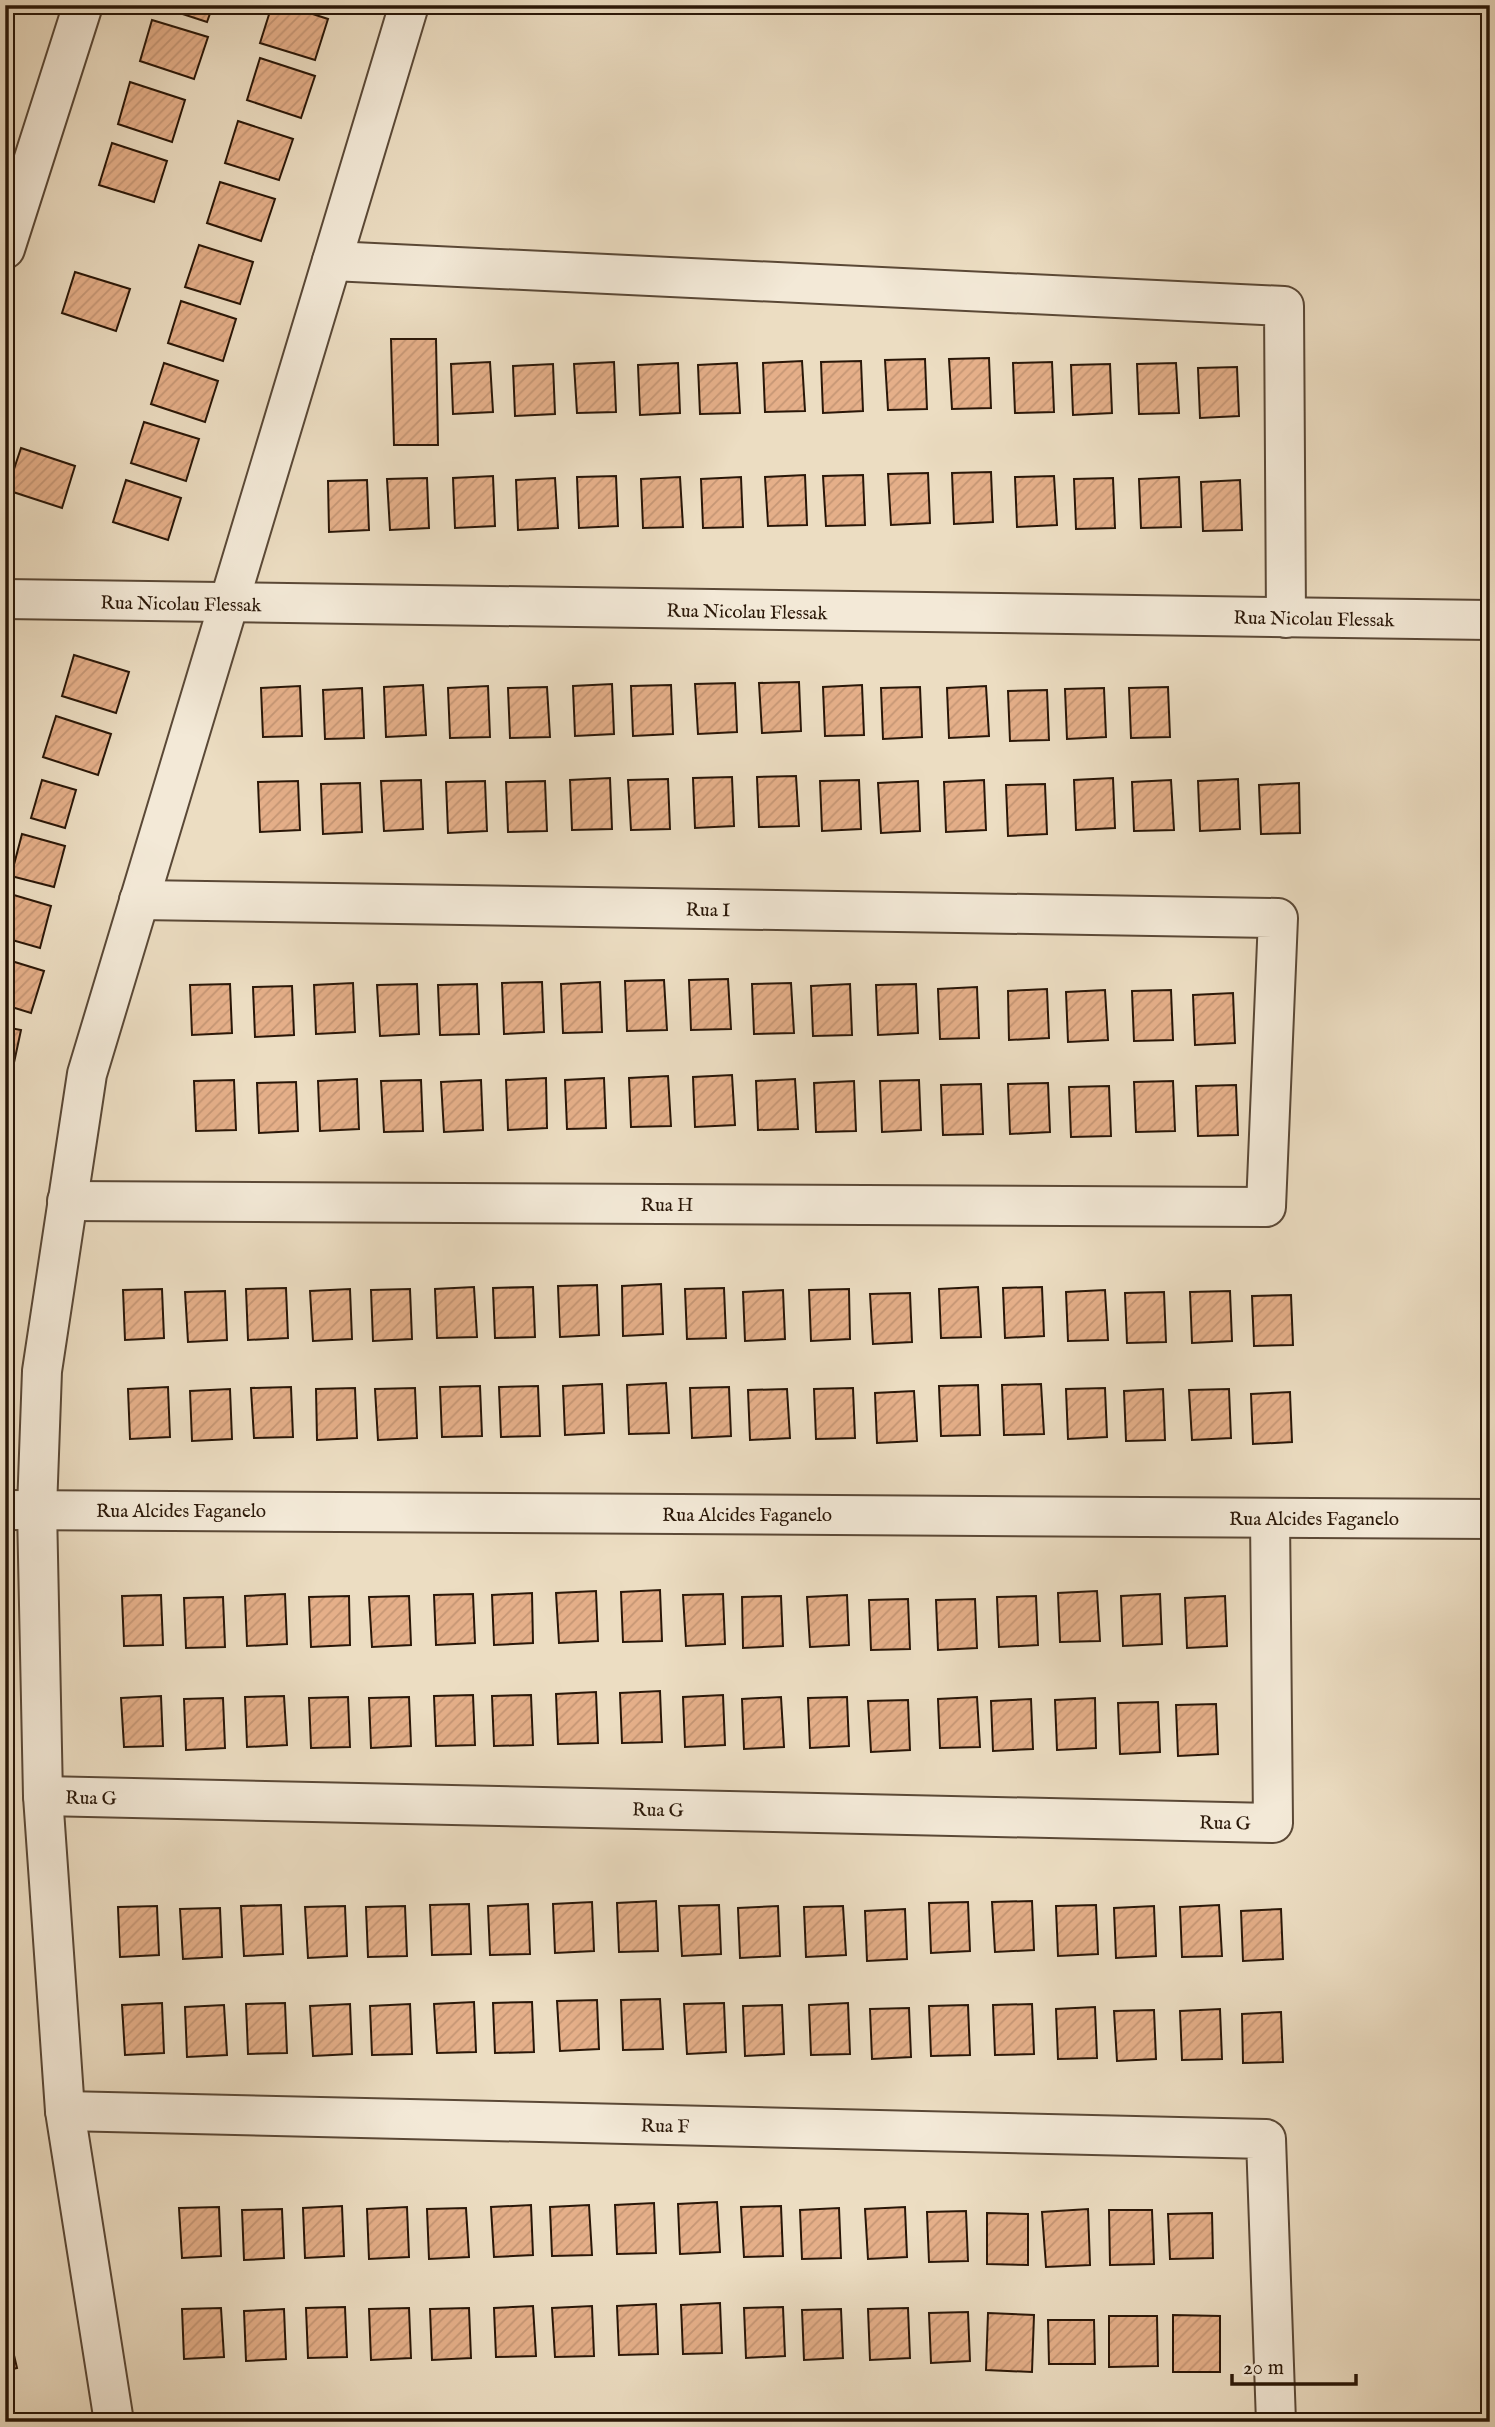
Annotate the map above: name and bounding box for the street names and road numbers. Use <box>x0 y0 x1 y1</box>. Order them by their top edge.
street label: Rua Nicolau Flessak <box>100 592 263 618</box>
street label: Rua Nicolau Flessak <box>666 600 829 626</box>
street label: Rua Nicolau Flessak <box>1233 607 1396 633</box>
street label: Rua I <box>685 899 731 923</box>
street label: Rua H <box>641 1194 693 1218</box>
street label: Rua Alcides Faganelo <box>96 1500 266 1524</box>
street label: Rua Alcides Faganelo <box>662 1504 832 1528</box>
street label: Rua Alcides Faganelo <box>1229 1508 1399 1532</box>
street label: Rua G <box>65 1787 117 1811</box>
street label: Rua G <box>632 1799 684 1823</box>
street label: Rua G <box>1199 1812 1251 1836</box>
street label: Rua F <box>640 2115 689 2139</box>

